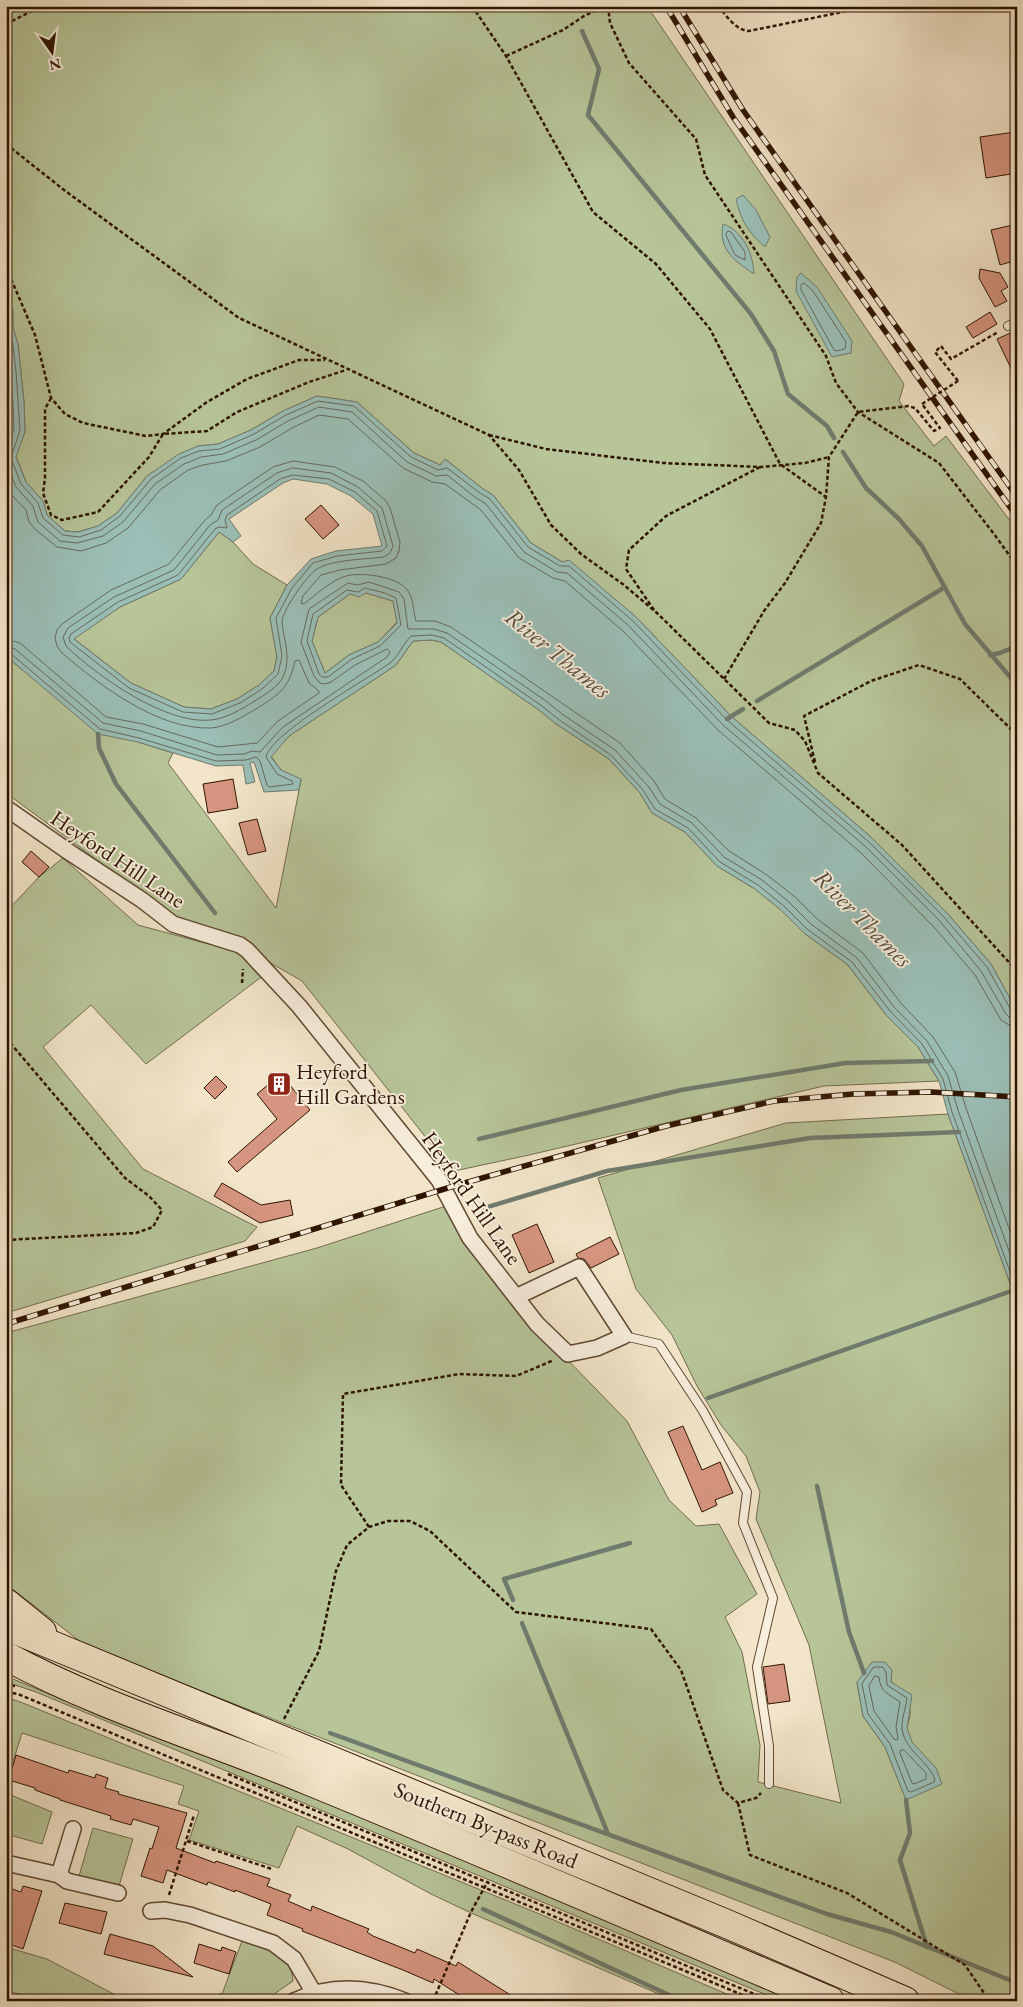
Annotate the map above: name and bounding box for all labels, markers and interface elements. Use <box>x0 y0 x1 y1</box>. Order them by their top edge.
north arrow <box>28 28 78 78</box>
text: N <box>47 55 63 75</box>
water label: River Thames <box>499 601 617 705</box>
street label: Heyford Hill Lane <box>45 803 191 915</box>
water label: River Thames <box>807 862 919 974</box>
place label: Heyford Hill Gardens <box>296 1057 405 1111</box>
building icon: Heyford Hill Gardens <box>266 1071 292 1097</box>
street label: Heyford Hill Lane <box>415 1126 529 1271</box>
street label: Southern By-pass Road <box>390 1775 583 1875</box>

